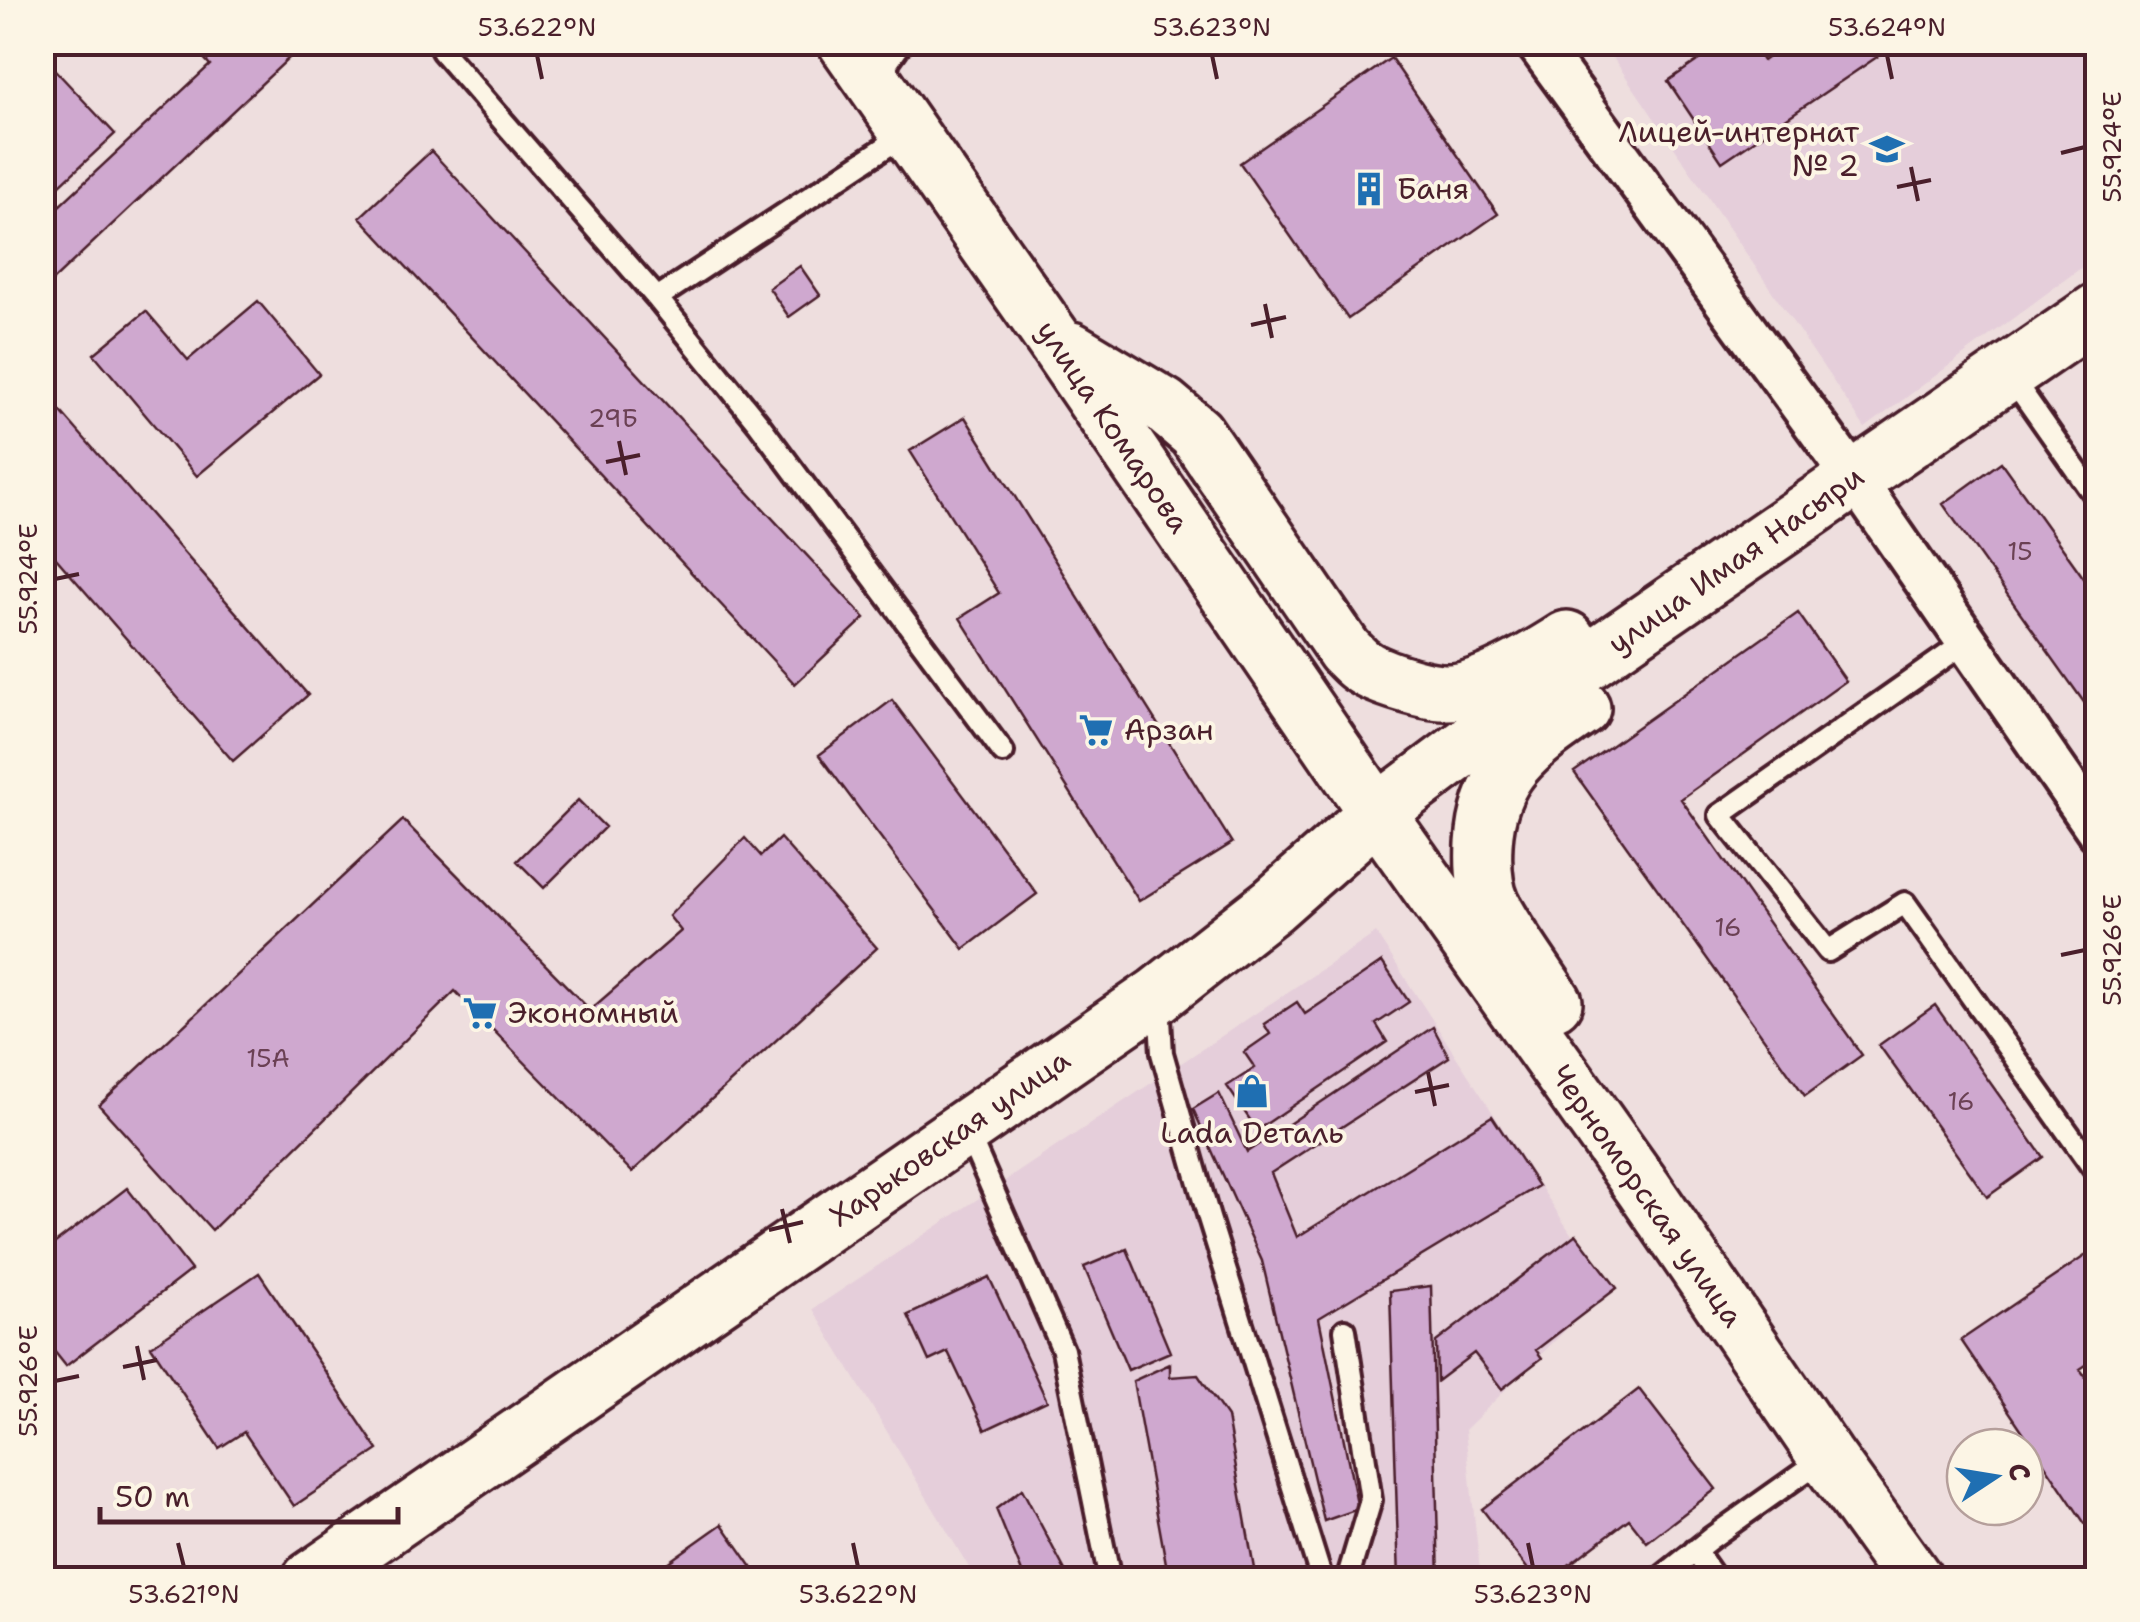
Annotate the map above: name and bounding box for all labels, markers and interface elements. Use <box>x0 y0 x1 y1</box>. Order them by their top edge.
text: 53.622°N <box>478 10 596 44</box>
text: 53.623°N <box>1153 10 1271 44</box>
text: 53.624°N <box>1828 10 1946 44</box>
text: 55.924°E <box>2095 91 2129 203</box>
place label: Лицей-интернат № 2 <box>1618 111 1860 186</box>
school or university icon: Лицей-интернат № 2 <box>1868 130 1906 168</box>
place label: Баня <box>1397 168 1469 209</box>
building icon: Баня <box>1350 170 1388 208</box>
street label: улица Комарова <box>1027 312 1200 541</box>
house number: 29Б <box>588 401 638 435</box>
street label: улица Имая Насыри <box>1600 456 1872 663</box>
text: 55.924°E <box>11 523 45 635</box>
house number: 15 <box>2007 534 2033 568</box>
place label: Арзан <box>1124 709 1214 750</box>
supermarket icon: Арзан <box>1077 711 1115 749</box>
text: 55.926°E <box>2095 894 2129 1006</box>
house number: 16 <box>1714 910 1742 944</box>
place label: Экономный <box>508 992 679 1033</box>
supermarket icon: Экономный <box>461 994 499 1032</box>
street label: Харьковская улица <box>821 1039 1078 1236</box>
house number: 15А <box>246 1041 290 1075</box>
street label: Черноморская улица <box>1541 1056 1754 1335</box>
shop icon: Lada Dеталь <box>1233 1072 1271 1110</box>
house number: 16 <box>1947 1084 1975 1118</box>
place label: Lada Dеталь <box>1160 1112 1344 1153</box>
text: 55.926°E <box>11 1325 45 1437</box>
north arrow <box>1945 1427 2045 1527</box>
text: С <box>1999 1459 2040 1484</box>
scale bar <box>100 1462 398 1524</box>
text: 50 m <box>115 1476 190 1517</box>
text: 53.621°N <box>128 1577 240 1611</box>
text: 53.622°N <box>799 1577 917 1611</box>
text: 53.623°N <box>1474 1577 1592 1611</box>

